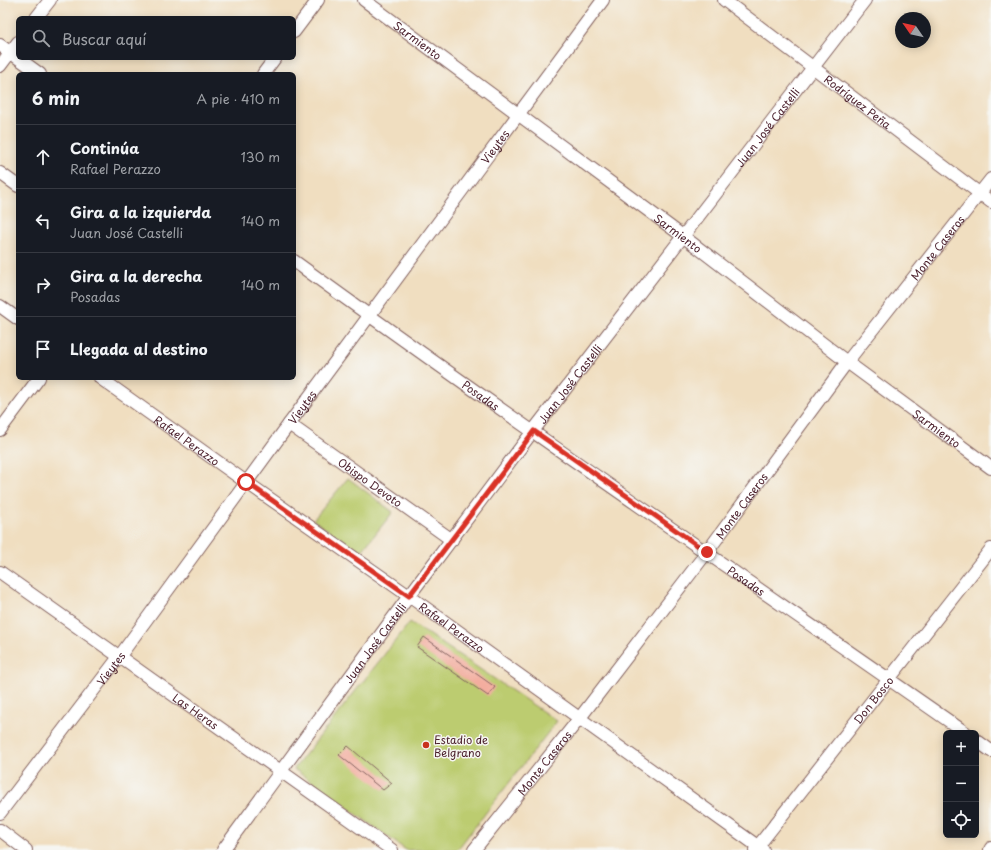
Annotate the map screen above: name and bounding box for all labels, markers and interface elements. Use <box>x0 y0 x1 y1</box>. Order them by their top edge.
north arrow <box>895 12 931 48</box>
search box <box>16 16 296 60</box>
street label: Sarmiento <box>390 16 445 63</box>
icon: search <box>30 27 52 49</box>
text: Buscar aquí <box>62 27 146 50</box>
street label: Rodríguez Peña <box>821 70 895 132</box>
street label: Juan José Castelli <box>731 84 803 170</box>
text: 6 min <box>32 85 80 111</box>
text: A pie · 410 m <box>196 89 280 108</box>
street label: Vieytes <box>476 126 513 167</box>
text: Continúa <box>70 136 139 159</box>
icon: ahead <box>32 146 54 168</box>
text: 130 m <box>241 147 280 166</box>
text: Rafael Perazzo <box>70 159 161 178</box>
text: Gira a la izquierda <box>70 200 211 223</box>
street label: Sarmiento <box>651 209 706 256</box>
icon: left <box>32 210 54 232</box>
text: 140 m <box>241 211 280 230</box>
street label: Monte Caseros <box>906 211 968 284</box>
text: Juan José Castelli <box>70 223 183 242</box>
text: Gira a la derecha <box>70 264 202 287</box>
icon: right <box>32 274 54 296</box>
text: 140 m <box>241 275 280 294</box>
text: Posadas <box>70 287 120 306</box>
text: Llegada al destino <box>70 337 208 360</box>
icon: arrive <box>32 338 54 360</box>
street label: Juan José Castelli <box>533 340 605 427</box>
street label: Posadas <box>459 376 503 414</box>
street label: Vieytes <box>283 386 320 427</box>
street label: Sarmiento <box>909 405 964 452</box>
street label: Rafael Perazzo <box>151 411 223 469</box>
street label: Obispo Devoto <box>335 453 406 511</box>
street label: Monte Caseros <box>711 469 771 542</box>
route start <box>237 473 255 491</box>
route end <box>698 543 716 561</box>
street label: Posadas <box>724 561 769 600</box>
street label: Rafael Perazzo <box>416 597 488 656</box>
street label: Juan José Castelli <box>340 599 410 686</box>
street label: Vieytes <box>92 648 129 689</box>
street label: Don Bosco <box>849 672 897 727</box>
street label: Las Heras <box>169 689 222 733</box>
street label: Monte Caseros <box>513 727 575 799</box>
map controls <box>943 730 979 838</box>
button: + <box>943 730 979 766</box>
place label: Estadio de Belgrano <box>434 731 488 761</box>
marker: Estadio de Belgrano <box>421 740 431 750</box>
button: − <box>943 766 979 802</box>
button: locate <box>943 802 979 838</box>

